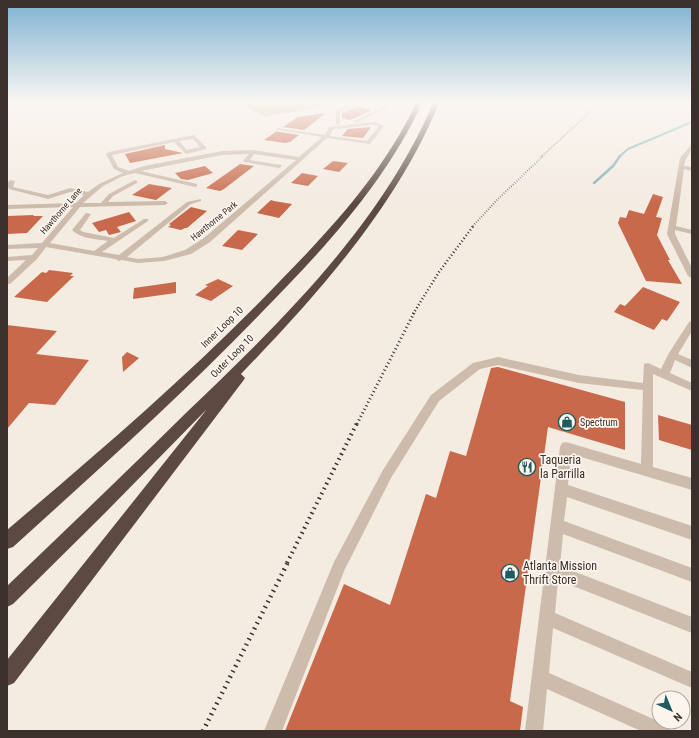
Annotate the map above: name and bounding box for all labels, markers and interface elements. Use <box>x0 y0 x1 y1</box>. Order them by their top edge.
street label: Hawthorne Lane <box>38 186 84 236</box>
street label: Hawthorne Park <box>189 199 239 243</box>
street label: Inner Loop 10 <box>199 304 245 350</box>
street label: Outer Loop 10 <box>208 332 256 380</box>
shop icon: Spectrum <box>557 412 577 432</box>
place label: Spectrum <box>580 417 618 428</box>
place label: Taqueria la Parrilla <box>540 453 585 481</box>
restaurant icon: Taqueria la Parrilla <box>517 457 537 477</box>
place label: Atlanta Mission Thrift Store <box>523 559 597 587</box>
shop icon: Atlanta Mission Thrift Store <box>500 563 520 583</box>
north arrow <box>651 690 691 730</box>
text: N <box>670 710 685 724</box>

